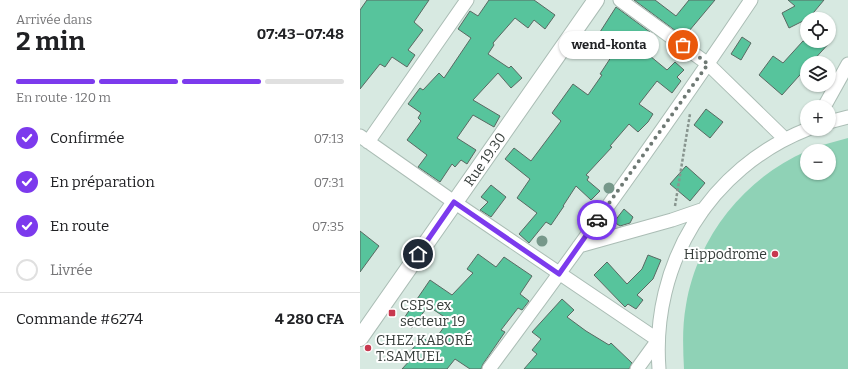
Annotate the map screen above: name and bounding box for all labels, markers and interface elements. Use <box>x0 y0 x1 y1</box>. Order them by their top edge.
text: Arrivée dans <box>16 12 92 27</box>
map controls <box>800 12 836 180</box>
button: locate <box>800 12 836 48</box>
text: 07:43–07:48 <box>257 25 344 43</box>
text: 2 min <box>16 26 85 57</box>
pin <box>666 28 700 62</box>
callout: wend-konta <box>559 31 659 59</box>
icon: bag <box>672 34 694 56</box>
text: wend-konta <box>571 37 647 52</box>
button: layers <box>800 56 836 92</box>
text: En route · 120 m <box>16 90 111 105</box>
button: + <box>800 100 836 136</box>
icon: check <box>16 127 38 149</box>
text: Confirmée <box>50 129 124 147</box>
street label: Rue 19.30 <box>461 130 510 190</box>
text: 07:13 <box>314 131 344 146</box>
button: − <box>800 144 836 180</box>
icon: check <box>16 171 38 193</box>
text: En préparation <box>50 173 155 191</box>
text: 07:31 <box>314 175 344 190</box>
courier <box>577 200 617 240</box>
icon: car <box>586 209 608 231</box>
icon: check <box>16 215 38 237</box>
text: En route <box>50 217 109 235</box>
text: 07:35 <box>312 219 344 234</box>
pin <box>401 237 435 271</box>
icon: home <box>407 243 429 265</box>
place label: Hippodrome <box>684 246 767 263</box>
marker: Hippodrome <box>770 249 780 259</box>
text: Livrée <box>50 261 93 279</box>
place label: CSPS ex secteur 19 <box>400 297 465 330</box>
marker: CSPS ex secteur 19 <box>387 308 397 318</box>
text: Commande #6274 <box>16 310 143 328</box>
text: 4 280 CFA <box>275 310 344 328</box>
place label: CHEZ KABORÉ T.SAMUEL <box>376 331 473 365</box>
marker: CHEZ KABORÉ T.SAMUEL <box>363 343 373 353</box>

